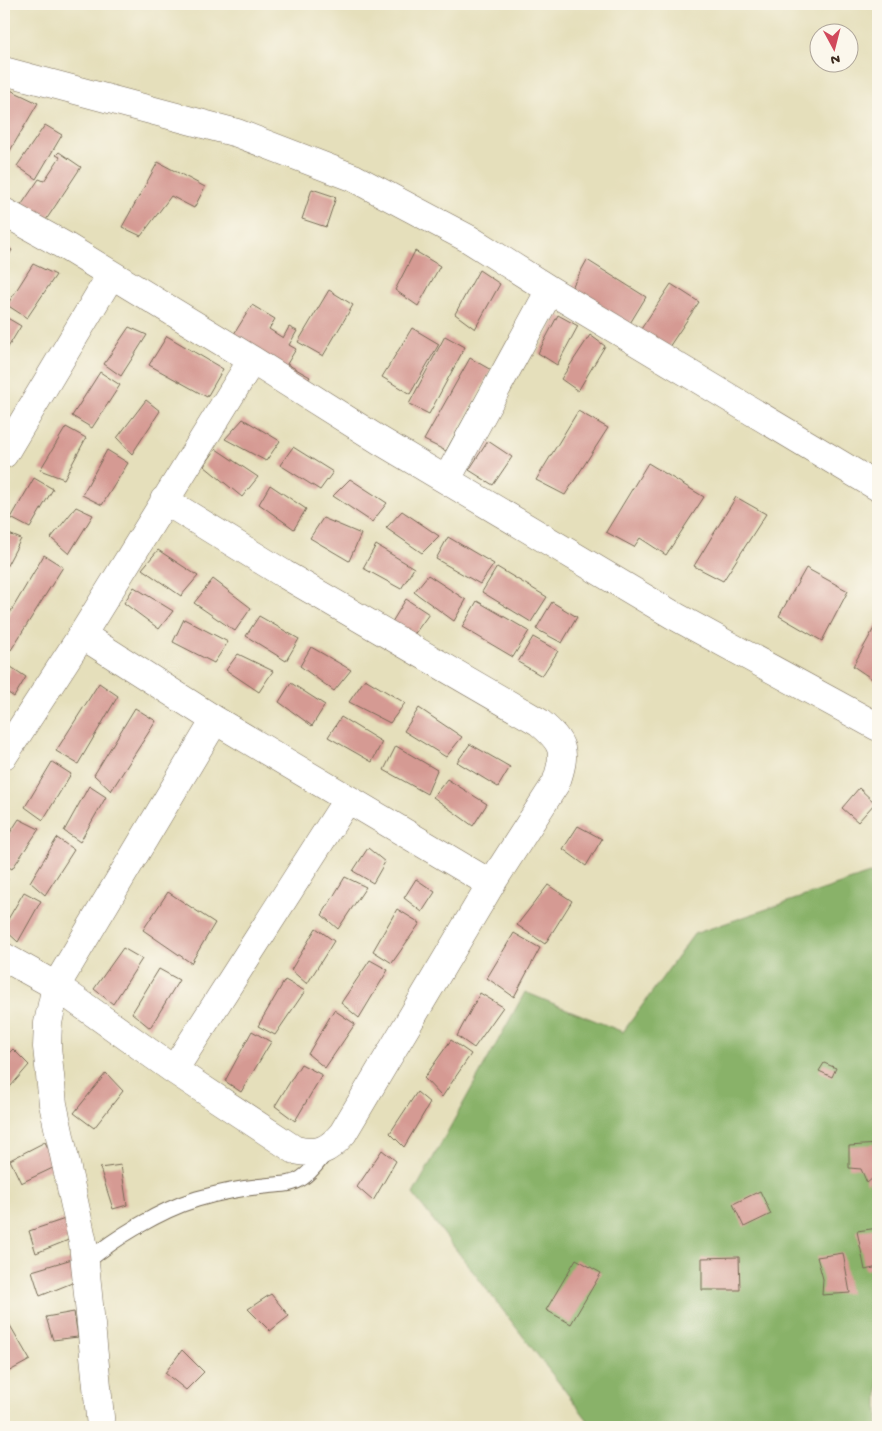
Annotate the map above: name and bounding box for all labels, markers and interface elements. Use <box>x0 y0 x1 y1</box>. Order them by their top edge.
north arrow <box>810 22 860 72</box>
text: N <box>830 49 841 67</box>

